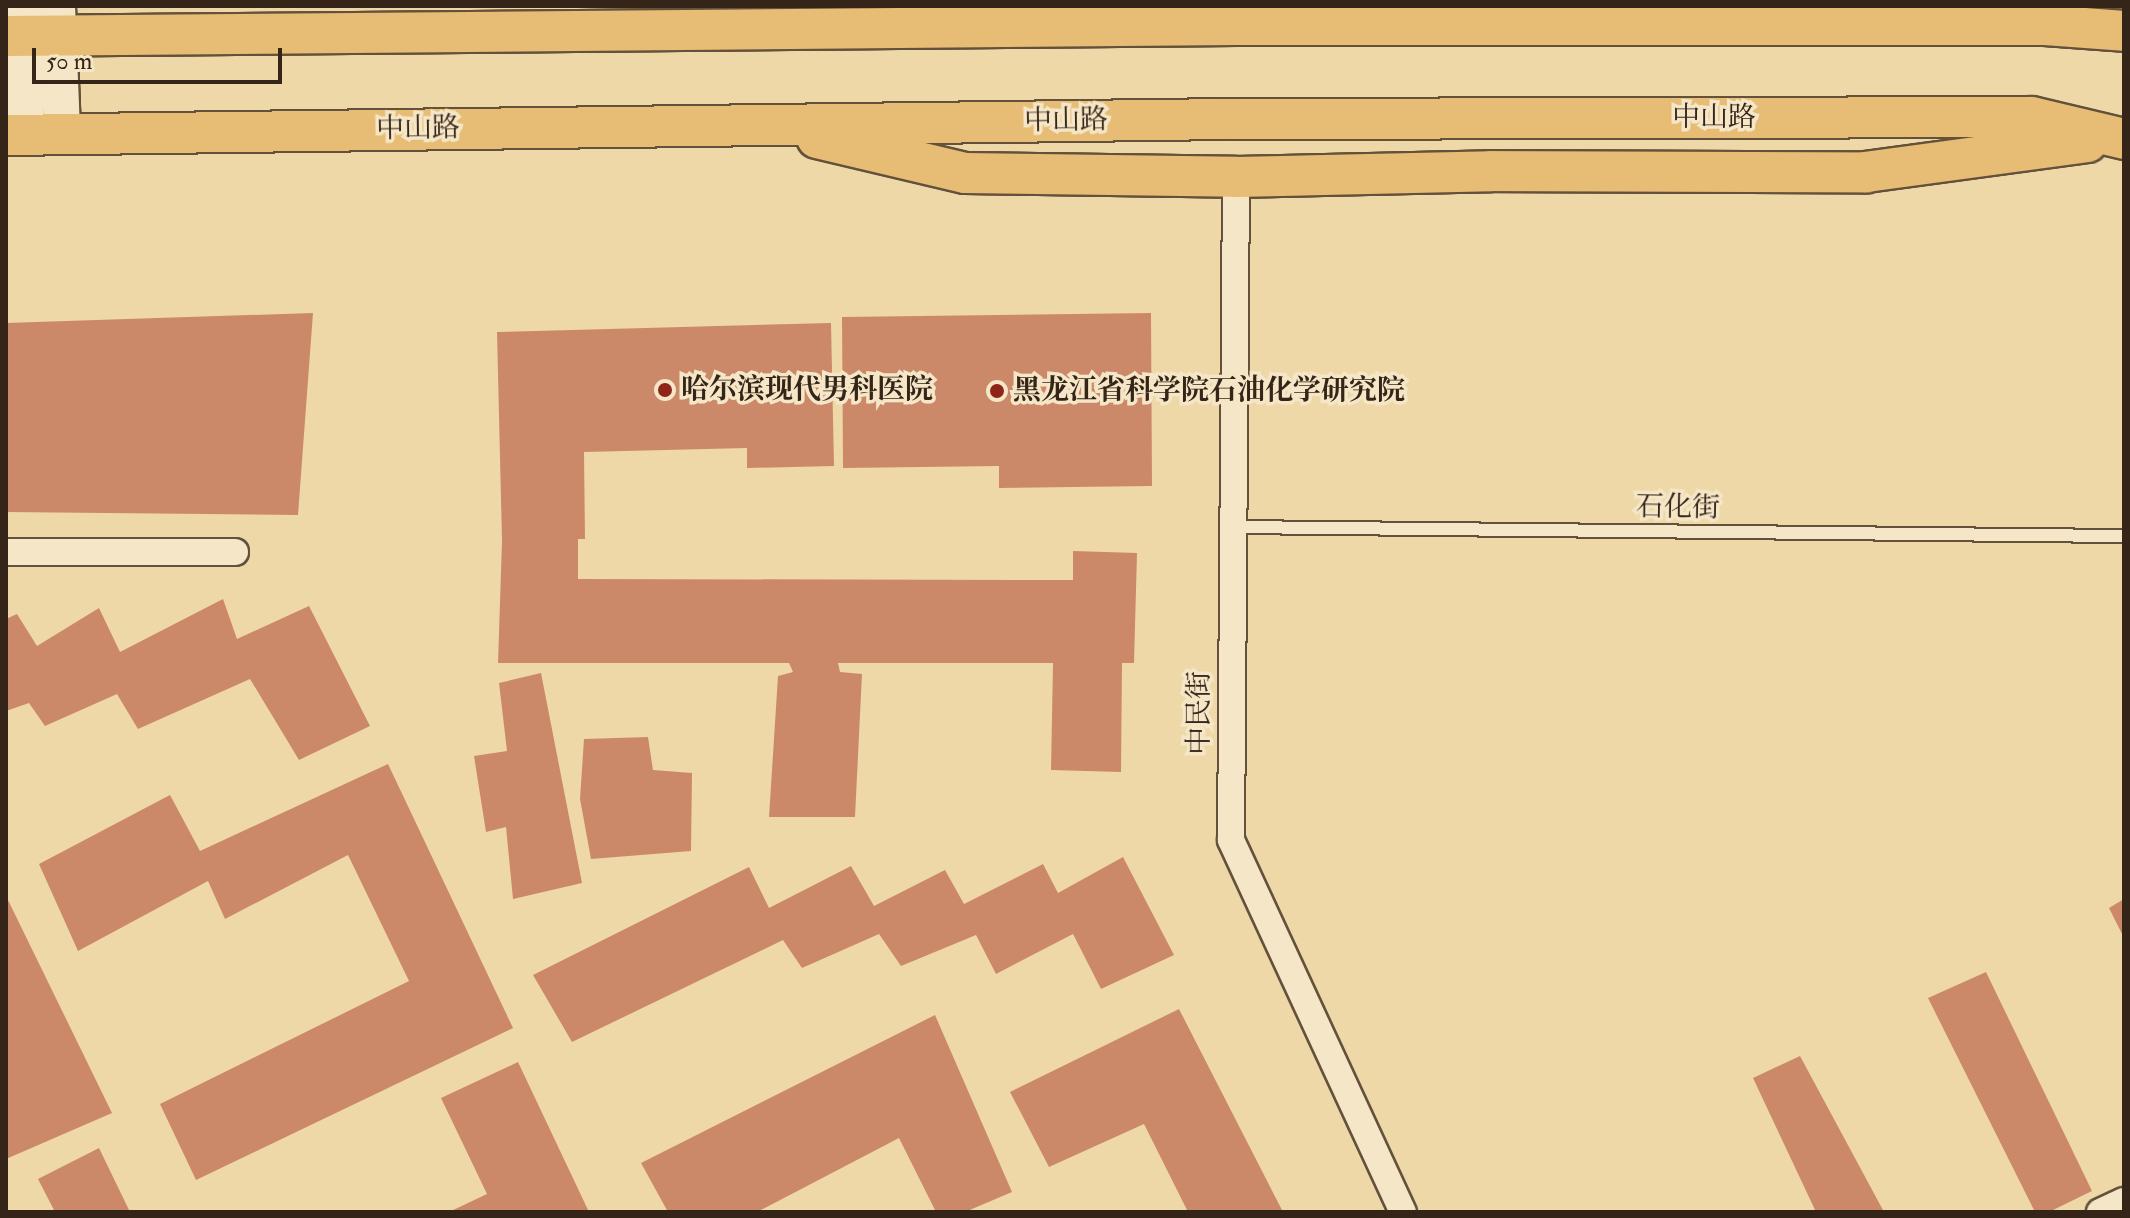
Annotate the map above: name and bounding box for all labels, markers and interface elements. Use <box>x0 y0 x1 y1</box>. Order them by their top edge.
scale bar <box>36 32 286 82</box>
text: 50 m <box>46 46 92 77</box>
street label: 中山路 <box>1672 101 1756 135</box>
street label: 中山路 <box>1024 103 1108 139</box>
street label: 中山路 <box>376 111 460 147</box>
place label: 哈尔滨现代男科医院 <box>681 373 933 407</box>
place label: 黑龙江省科学院石油化学研究院 <box>1013 374 1405 408</box>
marker: 哈尔滨现代男科医院 <box>656 381 674 399</box>
marker: 黑龙江省科学院石油化学研究院 <box>988 382 1006 400</box>
street label: 石化街 <box>1636 490 1720 526</box>
street label: 中民街 <box>1183 671 1217 755</box>

